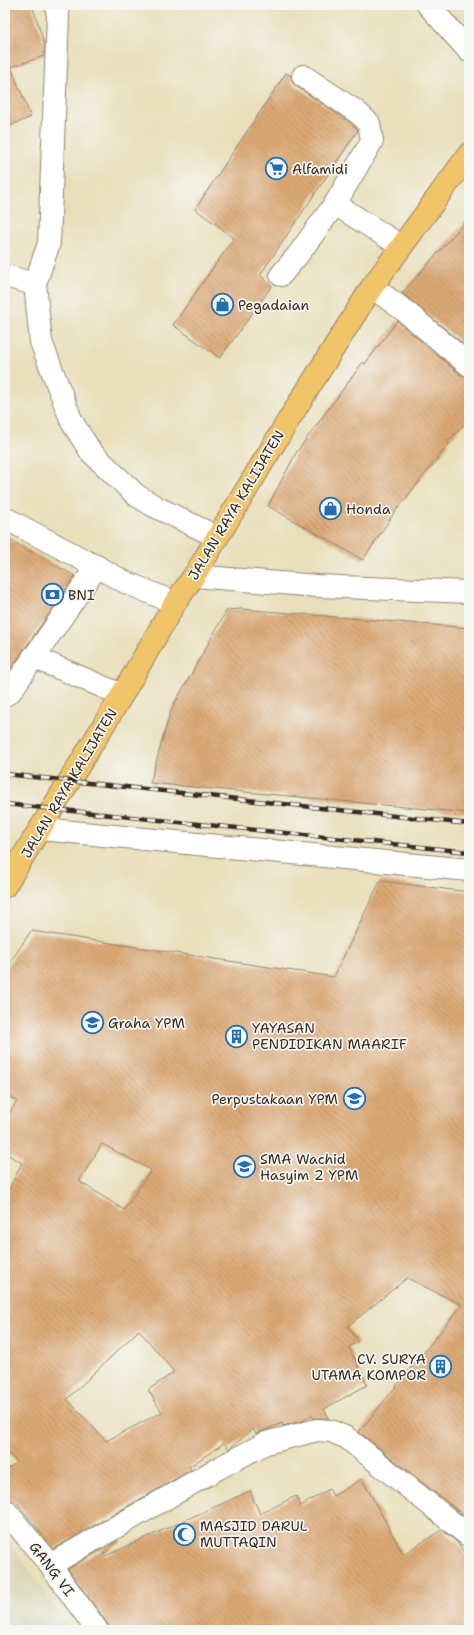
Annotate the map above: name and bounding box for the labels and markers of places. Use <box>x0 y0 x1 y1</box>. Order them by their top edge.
supermarket icon: Alfamidi <box>264 156 290 182</box>
place label: Alfamidi <box>292 160 348 178</box>
shop icon: Pegadaian <box>209 292 235 318</box>
place label: Pegadaian <box>238 296 309 314</box>
shop icon: Honda <box>318 496 344 522</box>
place label: Honda <box>346 500 391 518</box>
bank icon: BNI <box>39 582 65 608</box>
place label: BNI <box>68 586 95 604</box>
school or university icon: Graha YPM <box>80 1010 106 1036</box>
place label: Graha YPM <box>108 1014 185 1032</box>
place label: YAYASAN PENDIDIKAN MAARIF <box>252 1019 407 1053</box>
building icon: YAYASAN PENDIDIKAN MAARIF <box>224 1023 250 1049</box>
school or university icon: Perpustakaan YPM <box>341 1086 367 1112</box>
place label: Perpustakaan YPM <box>211 1090 339 1108</box>
place label: SMA Wachid Hasyim 2 YPM <box>260 1150 359 1184</box>
school or university icon: SMA Wachid Hasyim 2 YPM <box>232 1154 258 1180</box>
place label: CV. SURYA UTAMA KOMPOR <box>312 1350 426 1384</box>
building icon: CV. SURYA UTAMA KOMPOR <box>428 1354 454 1380</box>
place label: MASJID DARUL MUTTAQIN <box>200 1517 308 1551</box>
mosque icon: MASJID DARUL MUTTAQIN <box>172 1521 198 1547</box>

